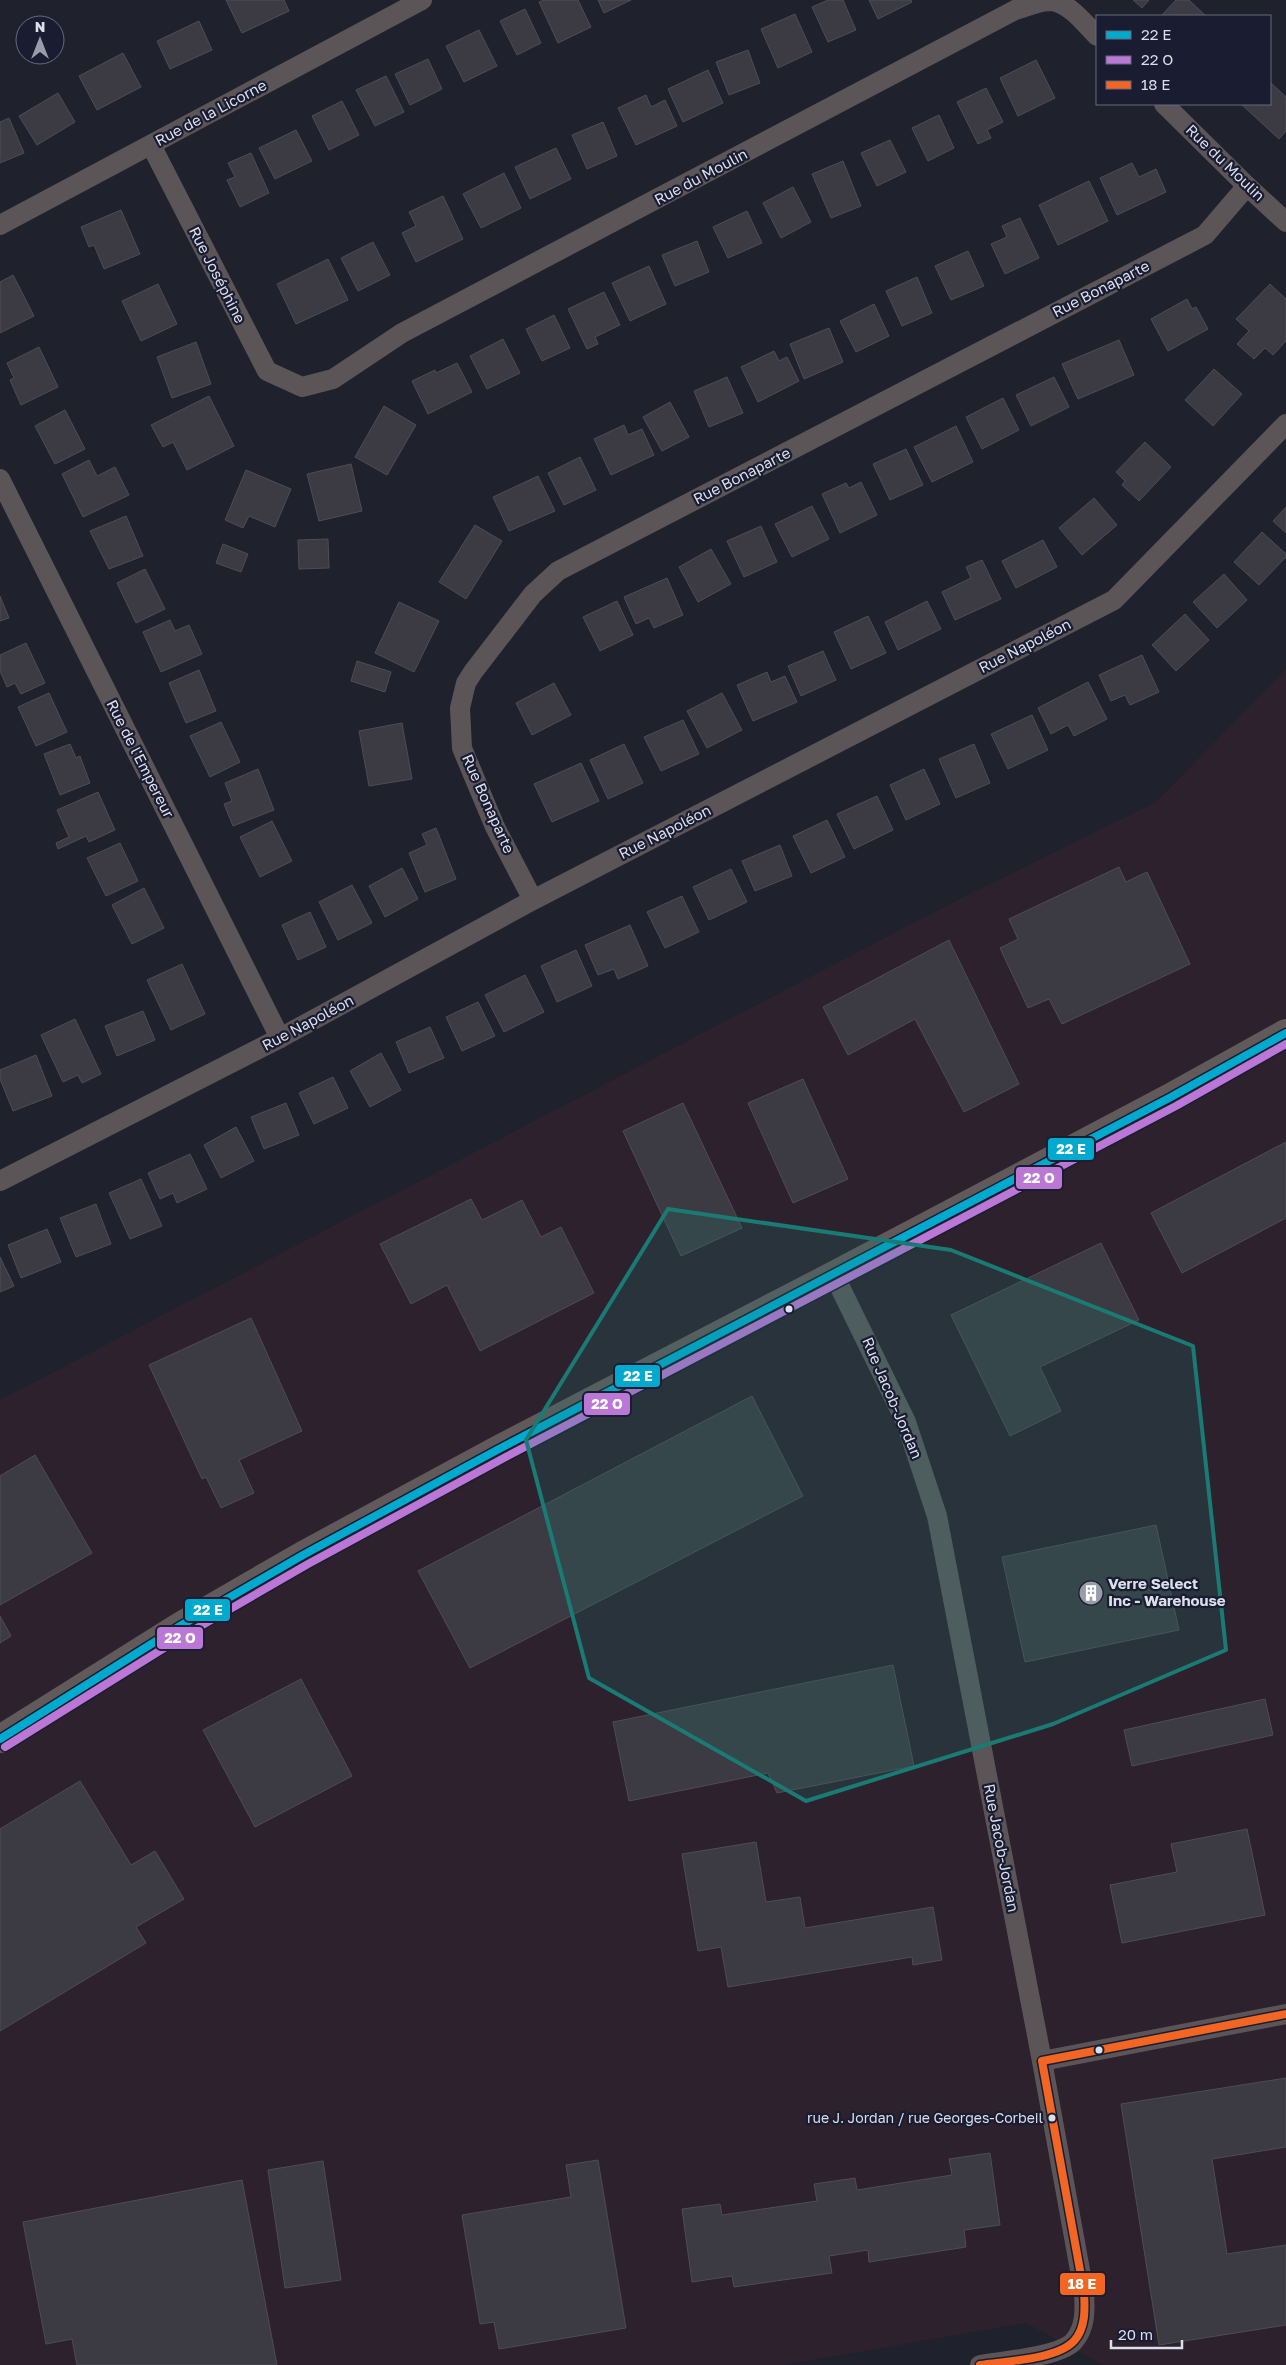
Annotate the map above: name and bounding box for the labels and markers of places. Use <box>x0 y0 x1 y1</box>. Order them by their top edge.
unlabelled marker <box>784 1304 794 1314</box>
place label: Verre Select Inc - Warehouse <box>1108 1574 1226 1609</box>
building icon: Verre Select Inc - Warehouse <box>1078 1580 1104 1606</box>
unlabelled marker <box>1094 2045 1104 2055</box>
place label: rue J. Jordan / rue Georges-Corbeil <box>807 2109 1043 2126</box>
marker: rue J. Jordan / rue Georges-Corbeil <box>1047 2113 1057 2123</box>

